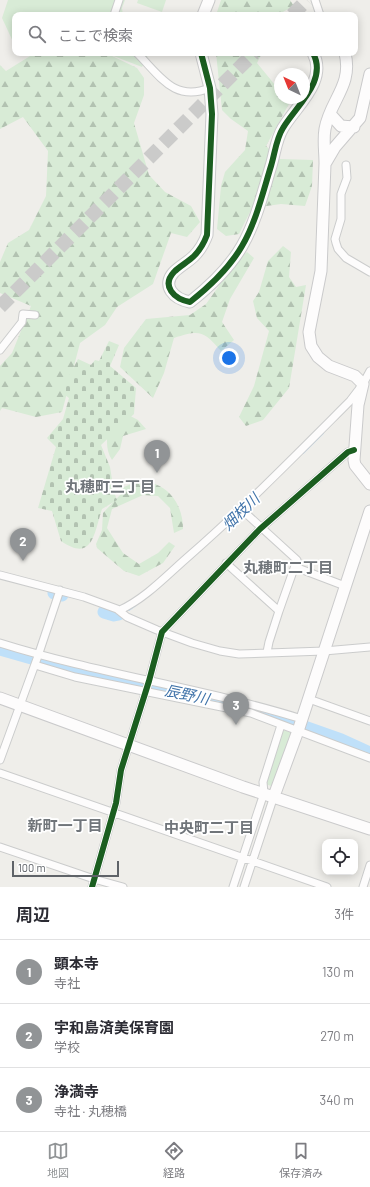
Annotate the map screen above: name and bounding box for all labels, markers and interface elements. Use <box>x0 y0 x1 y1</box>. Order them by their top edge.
search box <box>12 12 358 56</box>
icon: search <box>26 23 48 45</box>
text: ここで検索 <box>58 26 133 44</box>
north arrow <box>274 68 310 104</box>
your location <box>219 348 239 368</box>
pin: 1 <box>144 440 170 473</box>
district label: 丸穂町三丁目 <box>65 477 155 495</box>
water label: 畑枝川 <box>218 488 264 533</box>
pin: 2 <box>10 528 36 561</box>
district label: 丸穂町二丁目 <box>243 558 333 576</box>
water label: 辰野川 <box>163 681 213 708</box>
pin: 3 <box>223 692 249 725</box>
district label: 新町一丁目 <box>27 816 103 834</box>
district label: 中央町二丁目 <box>164 818 254 836</box>
map controls <box>322 839 358 875</box>
button: locate <box>322 839 358 875</box>
scale bar <box>12 859 119 878</box>
text: 100 m <box>18 861 46 874</box>
text: 周辺 <box>16 904 50 924</box>
text: 3件 <box>334 906 354 922</box>
text: 顕本寺 <box>54 954 99 972</box>
text: 1 <box>27 964 31 980</box>
text: 130 m <box>322 964 354 980</box>
text: 寺社 <box>54 975 80 991</box>
text: 宇和島済美保育園 <box>54 1018 174 1036</box>
text: 2 <box>25 1028 33 1044</box>
text: 270 m <box>320 1028 354 1044</box>
text: 学校 <box>54 1039 80 1055</box>
text: 浄満寺 <box>54 1082 99 1100</box>
text: 3 <box>25 1092 33 1108</box>
text: 340 m <box>319 1092 354 1108</box>
text: 寺社 · 丸穂橋 <box>54 1103 127 1119</box>
tab: 地図 <box>47 1140 69 1180</box>
tab: 経路 <box>163 1140 185 1180</box>
tab: 保存済み <box>279 1140 323 1180</box>

